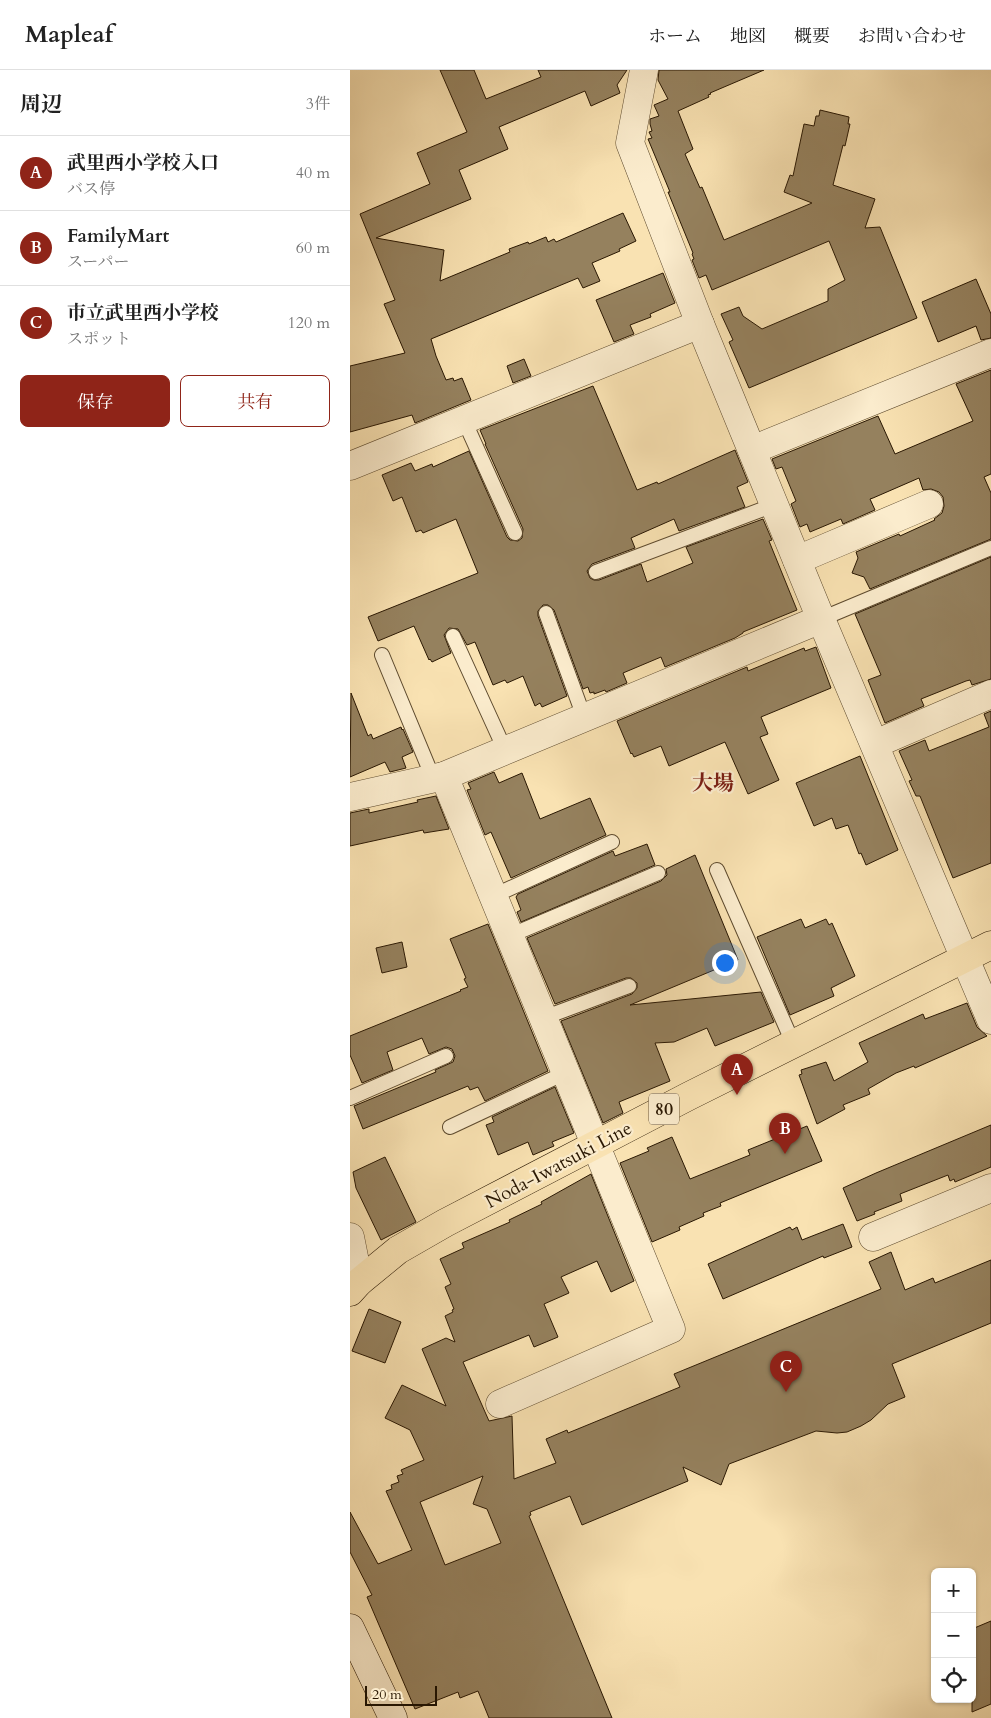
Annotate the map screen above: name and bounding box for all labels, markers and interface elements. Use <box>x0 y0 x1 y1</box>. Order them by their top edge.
text: Mapleaf <box>25 18 113 51</box>
text: ホーム <box>648 24 702 49</box>
text: 地図 <box>730 24 766 49</box>
text: 概要 <box>794 24 830 49</box>
text: お問い合わせ <box>858 24 966 49</box>
text: 周辺 <box>20 90 62 119</box>
text: 3件 <box>306 93 330 115</box>
text: 武里西小学校入口 <box>67 150 219 176</box>
text: A <box>30 162 42 184</box>
text: 40 m <box>296 162 330 184</box>
text: バス停 <box>67 178 115 200</box>
text: FamilyMart <box>67 223 169 249</box>
text: B <box>30 237 42 259</box>
text: 60 m <box>296 237 330 259</box>
text: スーパー <box>67 251 129 273</box>
text: 市立武里西小学校 <box>67 300 219 326</box>
text: C <box>30 312 42 334</box>
text: 120 m <box>288 312 330 334</box>
text: スポット <box>67 328 131 350</box>
button: 保存 <box>20 375 170 427</box>
button: 共有 <box>180 375 330 427</box>
district label: 大場 <box>692 769 734 798</box>
your location <box>712 950 738 976</box>
pin: A <box>721 1054 753 1095</box>
road number: 80 <box>649 1094 679 1124</box>
pin: B <box>769 1113 801 1154</box>
street label: Noda-Iwatsuki Line <box>480 1115 636 1215</box>
pin: C <box>770 1351 802 1392</box>
map controls <box>931 1568 976 1703</box>
button: + <box>931 1568 976 1613</box>
button: − <box>931 1613 976 1658</box>
button: locate <box>931 1658 976 1703</box>
scale bar <box>365 1683 438 1706</box>
text: 20 m <box>372 1685 402 1704</box>

